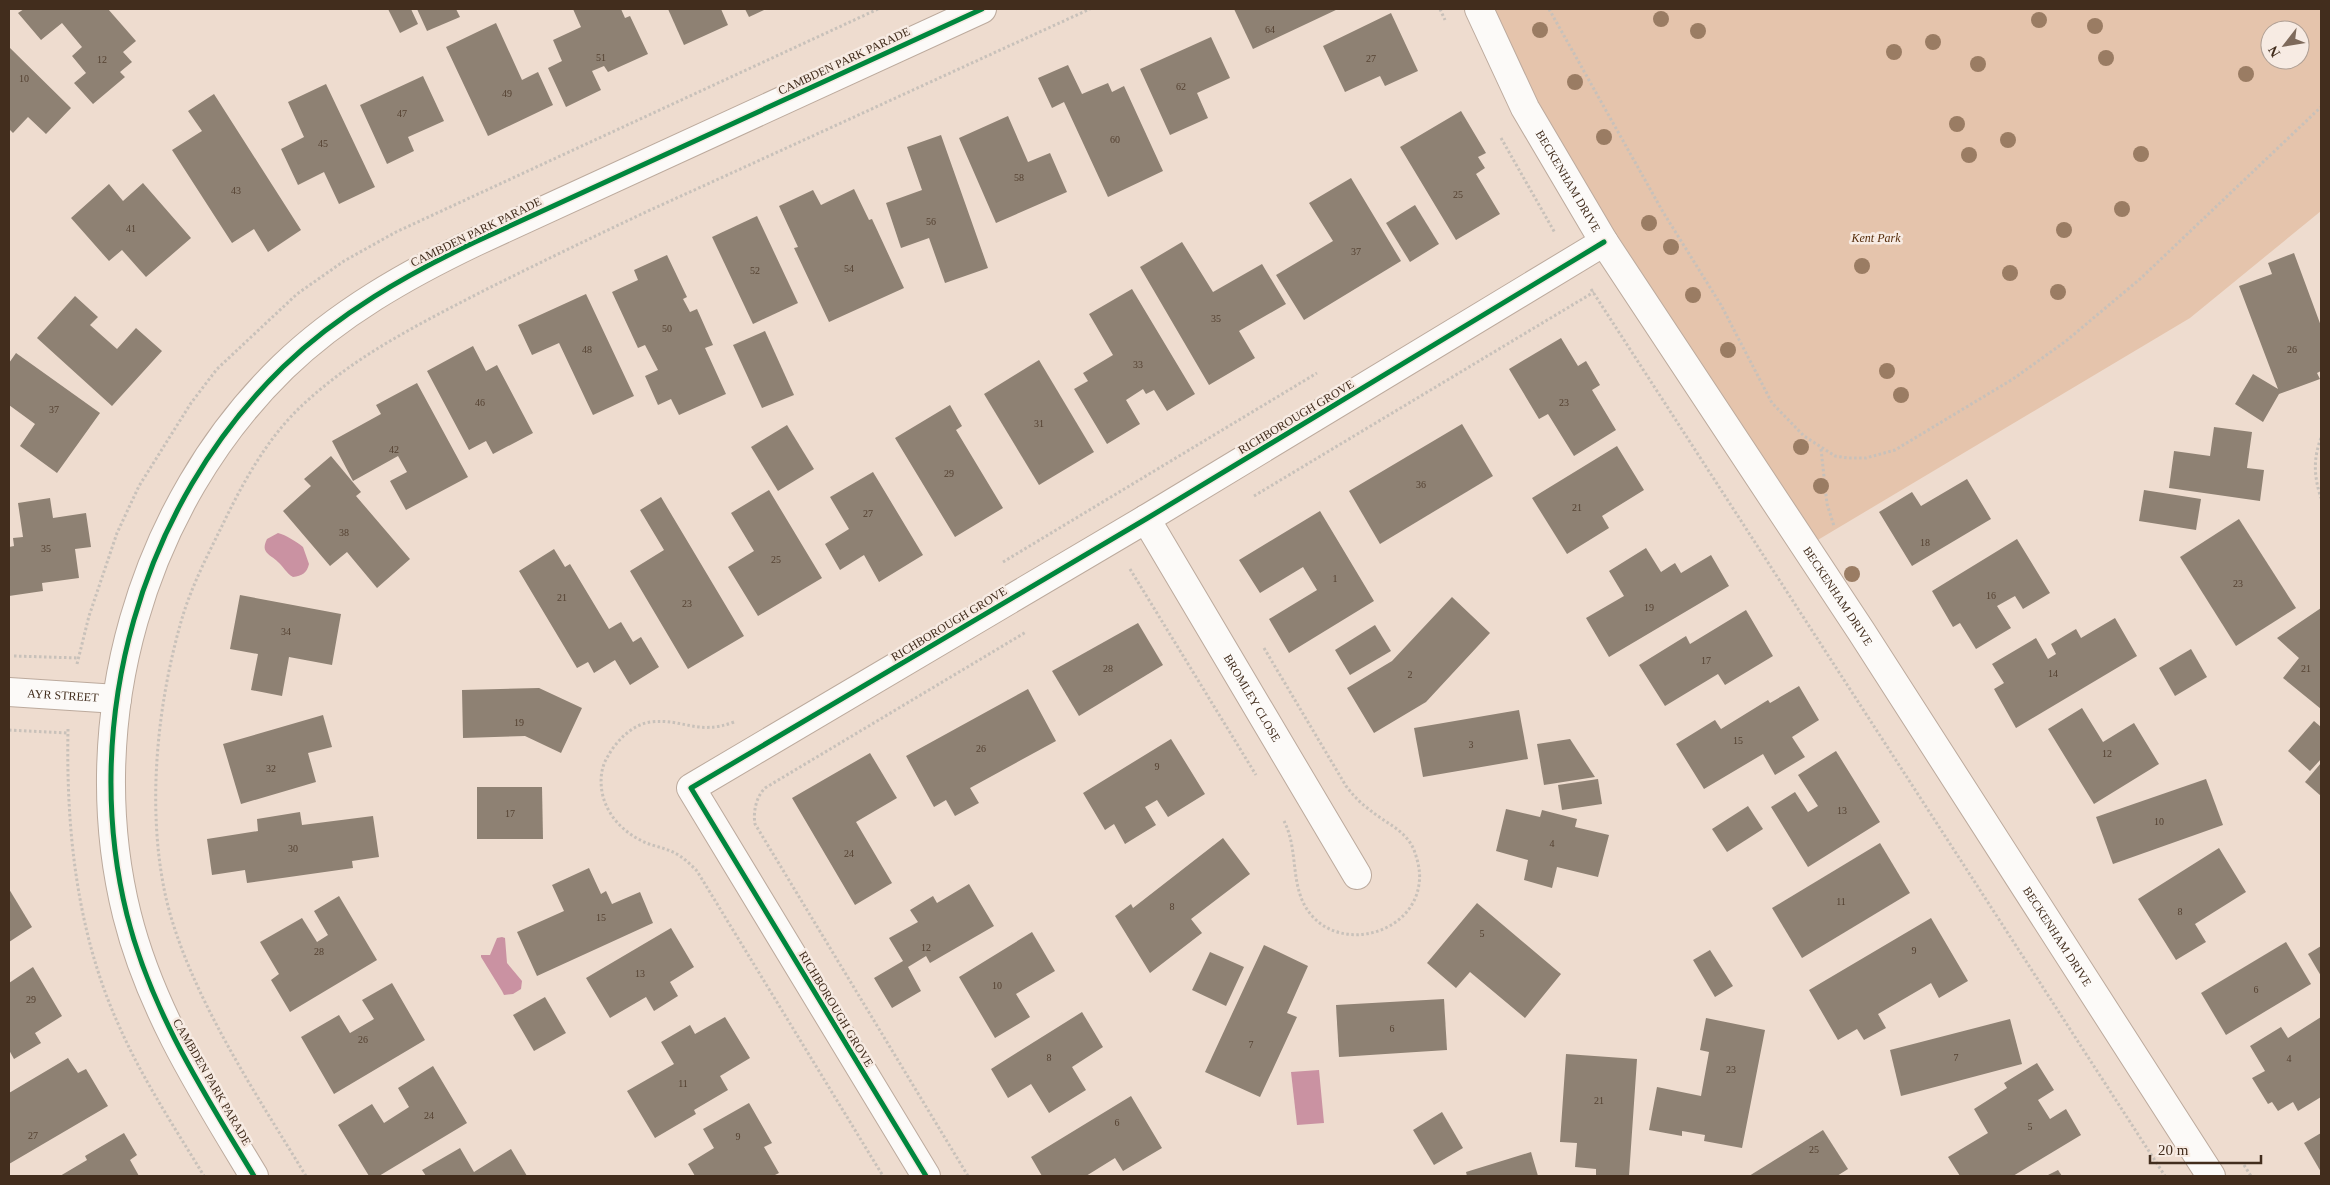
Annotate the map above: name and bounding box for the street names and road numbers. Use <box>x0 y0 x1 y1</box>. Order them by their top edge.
street label: CAMBDEN PARK PARADE <box>776 24 912 98</box>
street label: BECKENHAM DRIVE <box>1533 128 1604 235</box>
street label: CAMBDEN PARK PARADE <box>408 194 544 270</box>
street label: RICHBOROUGH GROVE <box>1236 377 1356 457</box>
street label: BECKENHAM DRIVE <box>1800 544 1876 648</box>
street label: RICHBOROUGH GROVE <box>889 584 1009 664</box>
street label: BROMLEY CLOSE <box>1221 652 1283 744</box>
street label: AYR STREET <box>27 686 100 705</box>
street label: BECKENHAM DRIVE <box>2020 884 2094 989</box>
street label: RICHBOROUGH GROVE <box>796 949 876 1069</box>
street label: CAMBDEN PARK PARADE <box>170 1016 254 1148</box>

